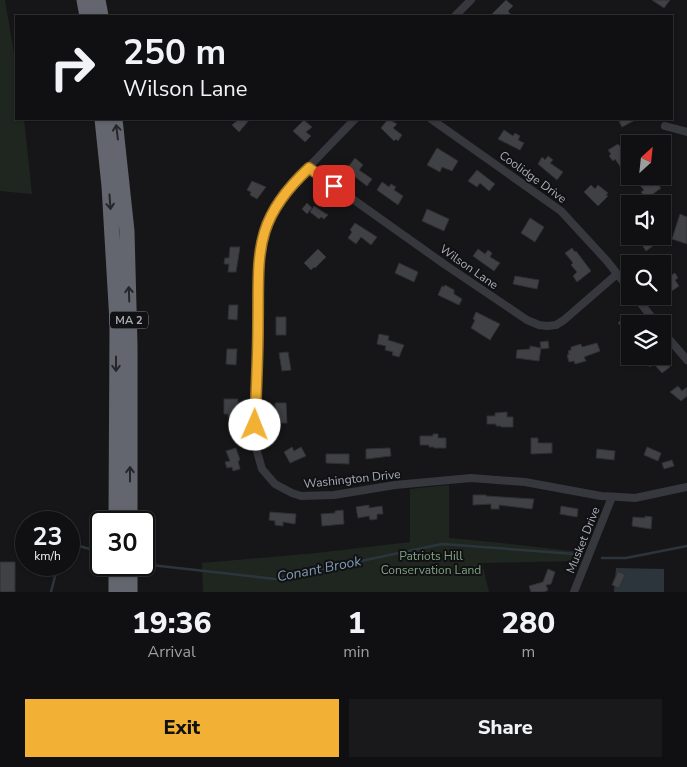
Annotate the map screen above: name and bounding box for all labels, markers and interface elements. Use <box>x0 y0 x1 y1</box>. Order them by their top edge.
text: 250 m <box>123 29 226 76</box>
icon: right <box>40 35 105 100</box>
text: Wilson Lane <box>123 74 248 104</box>
one-way arrow <box>112 124 122 140</box>
north arrow <box>621 135 671 185</box>
map controls <box>621 135 671 365</box>
street label: Coolidge Drive <box>496 147 570 207</box>
pin <box>313 165 355 207</box>
icon: arrive <box>320 172 348 200</box>
one-way arrow <box>105 194 114 210</box>
button: sound <box>621 195 671 245</box>
street label: Wilson Lane <box>437 241 501 293</box>
button: search <box>621 255 671 305</box>
one-way arrow <box>124 286 133 302</box>
road number: MA 2 <box>110 312 148 328</box>
button: layers <box>621 315 671 365</box>
one-way arrow <box>111 356 121 372</box>
position arrow <box>228 398 280 450</box>
one-way arrow <box>125 466 135 482</box>
street label: Washington Drive <box>303 466 401 492</box>
street label: Musket Drive <box>562 504 604 576</box>
speed limit sign: 30 <box>90 511 155 576</box>
text: 23 <box>32 520 63 554</box>
text: km/h <box>34 548 61 564</box>
park label: Patriots Hill Conservation Land <box>381 548 481 578</box>
water label: Conant Brook <box>275 551 364 586</box>
text: 19:36 <box>132 603 211 644</box>
text: 1 <box>347 603 365 644</box>
text: 280 <box>501 603 555 644</box>
text: Arrival <box>148 641 196 663</box>
text: min <box>343 641 370 663</box>
text: m <box>521 641 535 663</box>
button: Exit <box>25 699 339 757</box>
button: Share <box>349 699 662 757</box>

